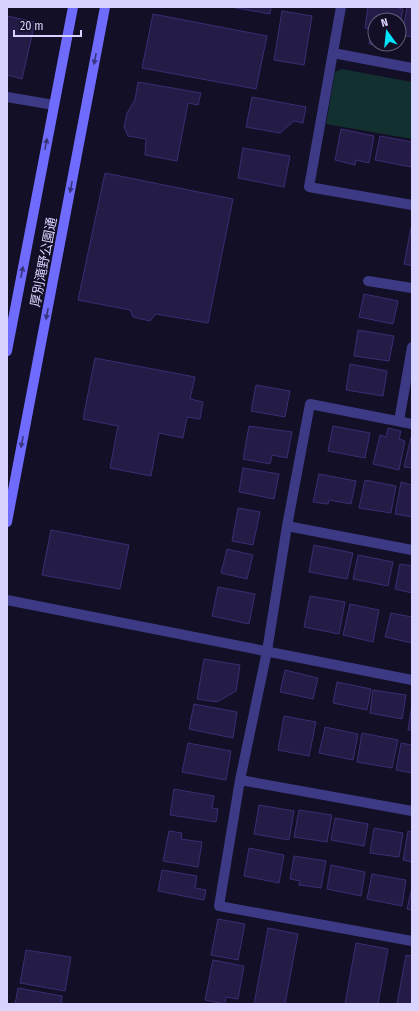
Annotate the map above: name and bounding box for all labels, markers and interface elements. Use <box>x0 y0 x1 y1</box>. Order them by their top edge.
scale bar <box>14 12 81 38</box>
north arrow <box>367 12 407 52</box>
text: N <box>380 16 389 30</box>
text: 20 m <box>20 19 44 33</box>
one-way arrow <box>92 53 98 65</box>
one-way arrow <box>44 138 50 150</box>
one-way arrow <box>68 181 74 193</box>
street label: 厚別滝野公園通 <box>27 216 60 308</box>
one-way arrow <box>19 265 25 278</box>
one-way arrow <box>43 308 49 321</box>
one-way arrow <box>19 436 25 448</box>

